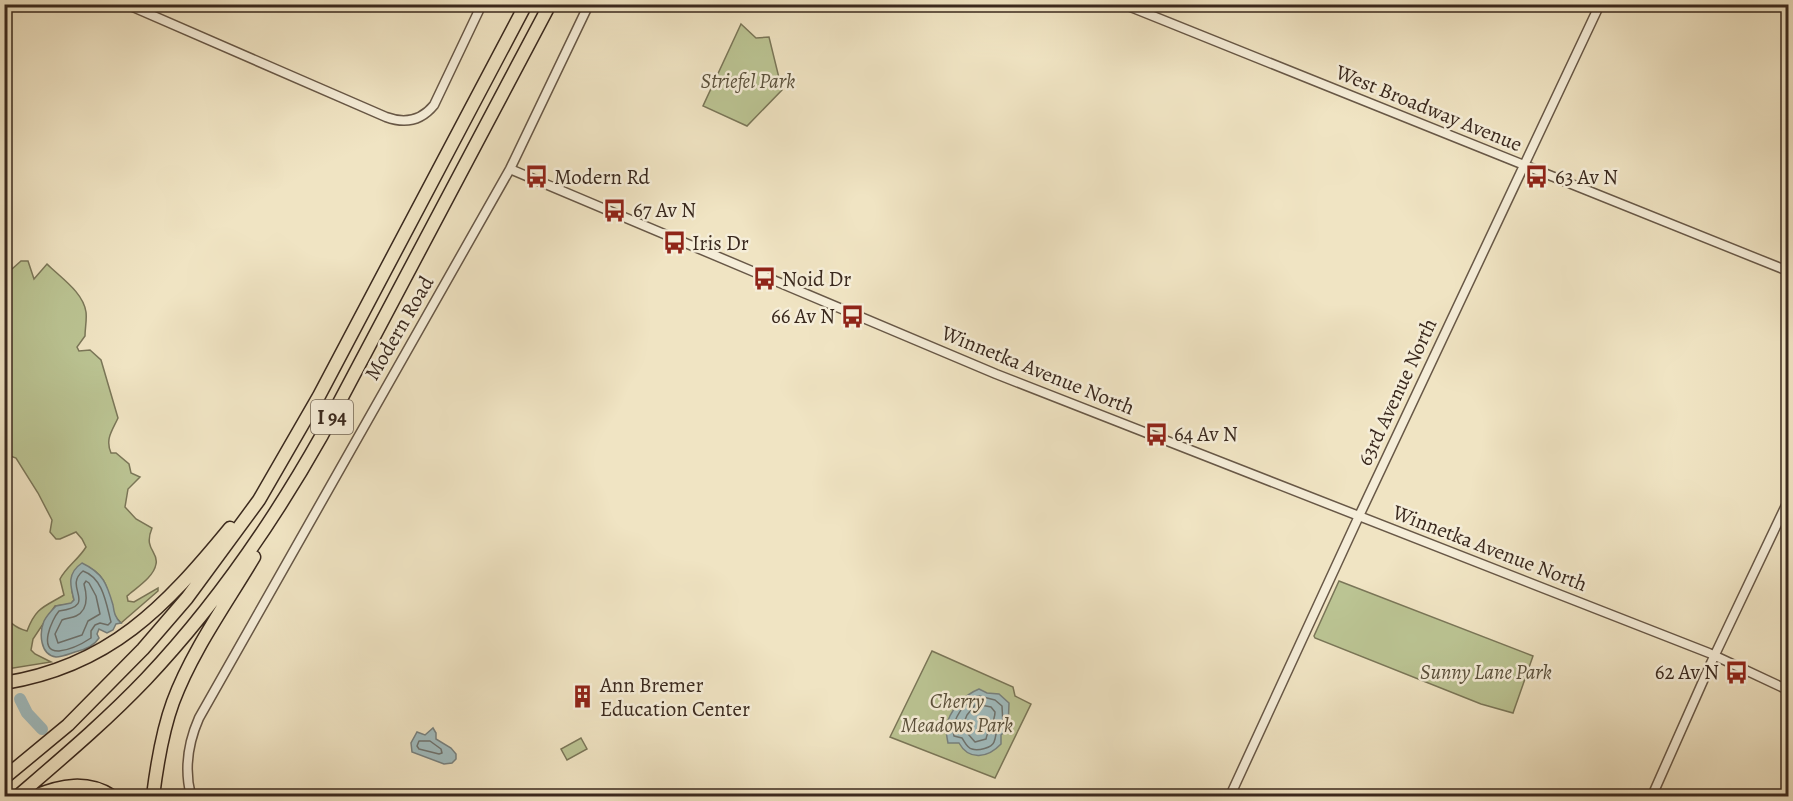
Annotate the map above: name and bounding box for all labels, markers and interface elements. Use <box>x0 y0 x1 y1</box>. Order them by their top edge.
street label: West Broadway Avenue <box>1331 57 1526 158</box>
park label: Striefel Park <box>701 67 795 95</box>
place label: Modern Rd <box>554 163 650 191</box>
place label: 63 Av N <box>1555 163 1618 191</box>
bus stop icon: Modern Rd <box>523 164 549 190</box>
bus stop icon: 63 Av N <box>1524 164 1550 190</box>
place label: 67 Av N <box>633 196 696 224</box>
bus stop icon: 67 Av N <box>602 197 628 223</box>
place label: Iris Dr <box>692 229 749 257</box>
bus stop icon: Iris Dr <box>661 230 687 256</box>
place label: Noid Dr <box>782 265 851 293</box>
bus stop icon: Noid Dr <box>751 266 777 292</box>
street label: Modern Road <box>358 270 440 385</box>
place label: 66 Av N <box>771 302 835 330</box>
bus stop icon: 66 Av N <box>840 303 866 329</box>
street label: 63rd Avenue North <box>1351 314 1443 470</box>
street label: Winnetka Avenue North <box>936 318 1139 422</box>
road number: I 94 <box>311 400 353 434</box>
place label: 64 Av N <box>1174 420 1238 448</box>
bus stop icon: 64 Av N <box>1143 421 1169 447</box>
street label: Winnetka Avenue North <box>1388 498 1591 598</box>
park label: Sunny Lane Park <box>1420 658 1552 686</box>
place label: 62 Av N <box>1655 658 1719 686</box>
bus stop icon: 62 Av N <box>1724 659 1750 685</box>
place label: Ann Bremer Education Center <box>599 671 750 723</box>
building icon: Ann Bremer Education Center <box>569 684 595 710</box>
park label: Cherry Meadows Park <box>901 687 1013 739</box>

